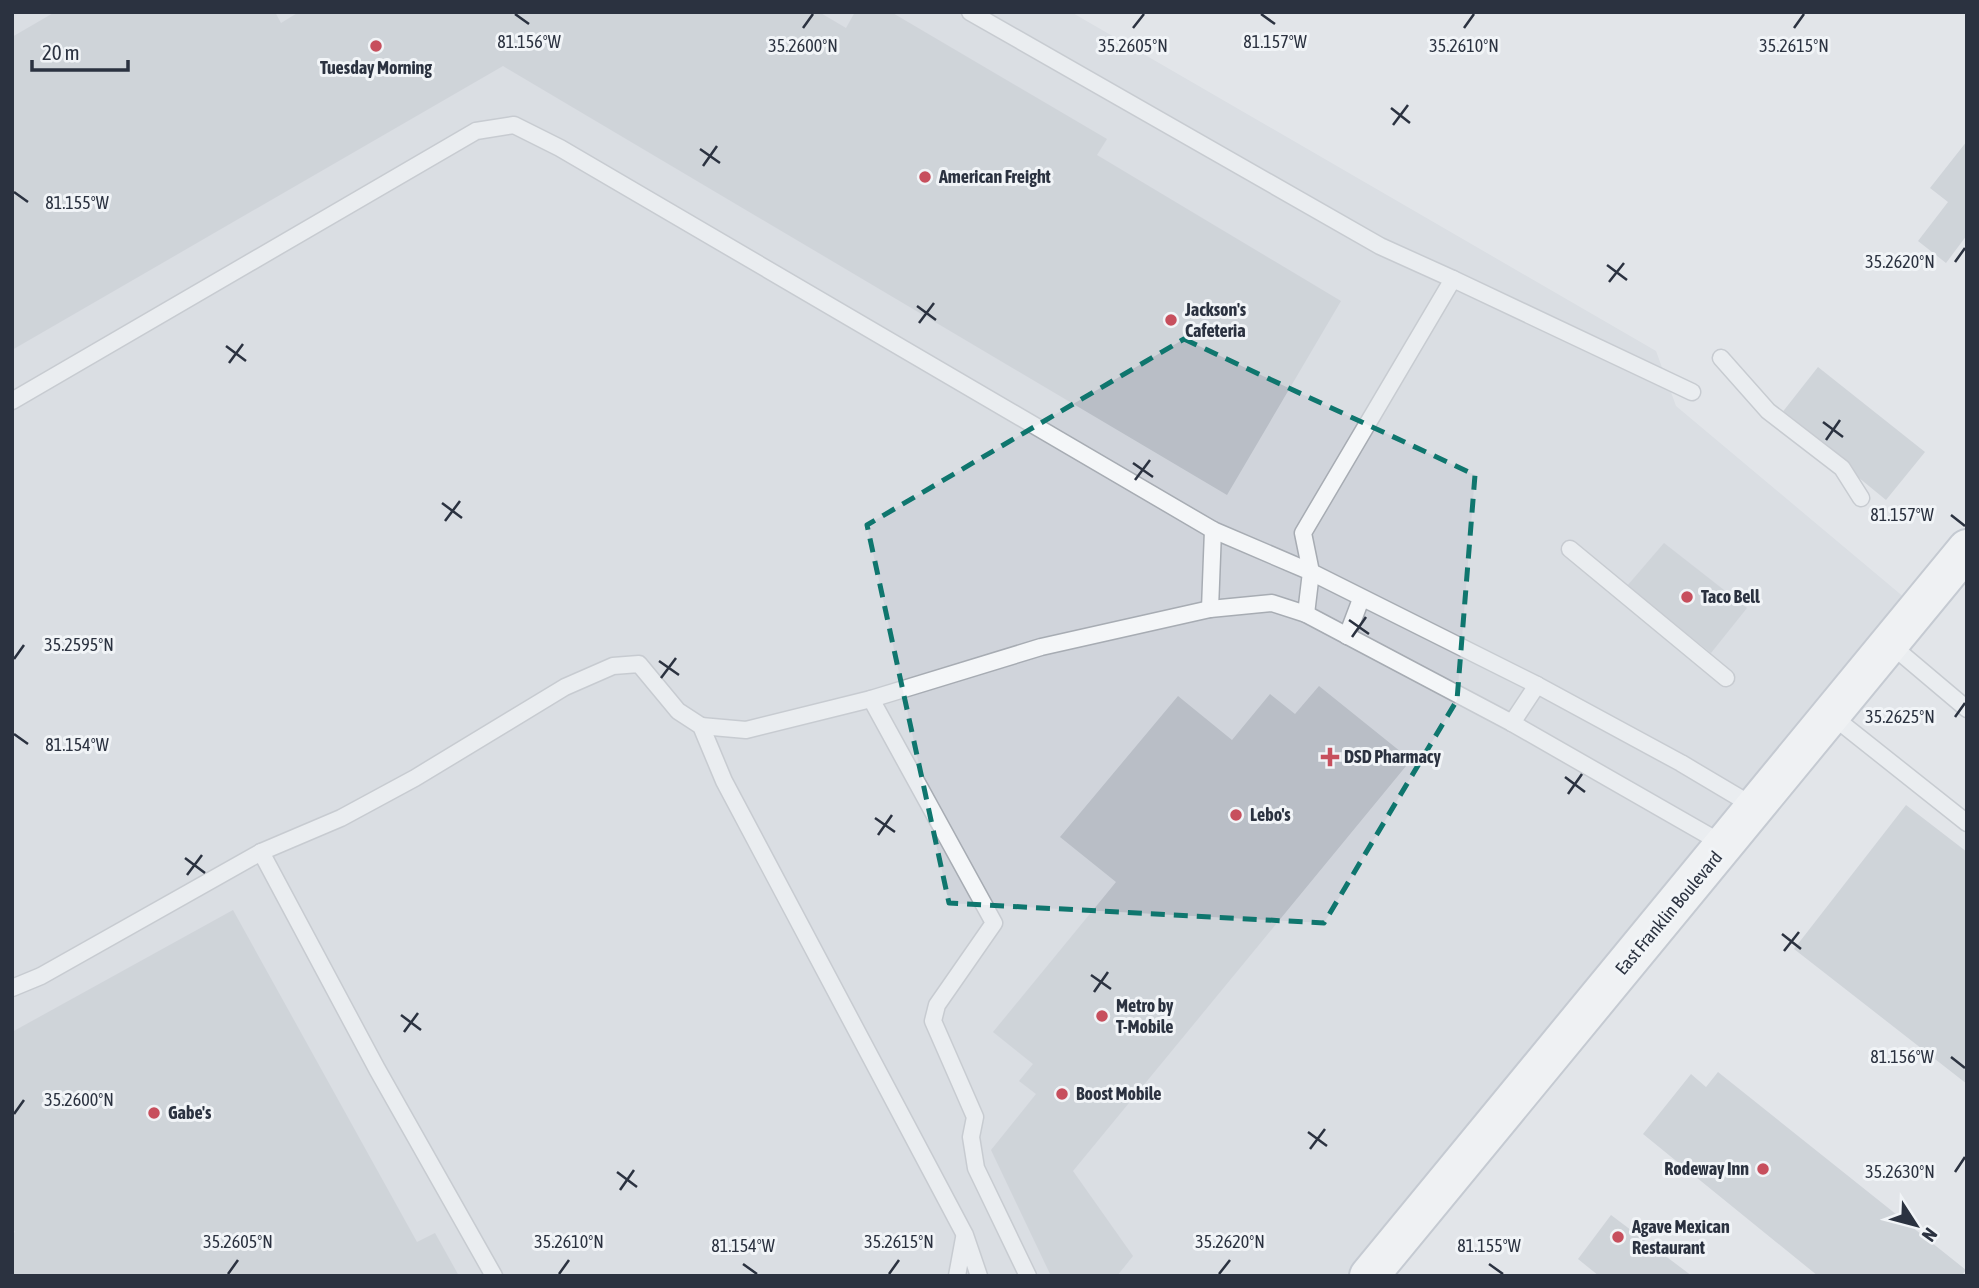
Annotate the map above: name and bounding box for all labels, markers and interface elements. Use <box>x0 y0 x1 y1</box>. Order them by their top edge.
scale bar <box>32 28 128 72</box>
text: 81.156°W <box>497 31 561 52</box>
text: 81.157°W <box>1243 31 1307 52</box>
text: 35.2600°N <box>768 35 838 56</box>
text: 35.2605°N <box>1098 35 1168 56</box>
text: 35.2610°N <box>1429 35 1499 56</box>
text: 35.2615°N <box>1759 35 1829 56</box>
marker: Tuesday Morning <box>368 38 384 54</box>
text: 20 m <box>42 40 80 64</box>
place label: Tuesday Morning <box>320 57 432 78</box>
place label: American Freight <box>938 166 1052 187</box>
marker: American Freight <box>917 169 933 185</box>
text: 81.155°W <box>45 192 109 213</box>
text: 35.2620°N <box>1865 251 1935 272</box>
place label: Jackson's Cafeteria <box>1184 299 1247 341</box>
marker: Jackson's Cafeteria <box>1163 312 1179 328</box>
text: 81.157°W <box>1870 504 1934 525</box>
place label: Taco Bell <box>1701 586 1760 607</box>
marker: Taco Bell <box>1679 589 1695 605</box>
text: 35.2595°N <box>44 634 114 655</box>
text: 35.2625°N <box>1865 706 1935 727</box>
text: 81.154°W <box>45 734 109 755</box>
place label: DSD Pharmacy <box>1344 746 1441 767</box>
marker: DSD Pharmacy <box>1322 749 1338 765</box>
place label: Lebo's <box>1250 804 1291 825</box>
marker: Lebo's <box>1228 807 1244 823</box>
street label: East Franklin Boulevard <box>1611 847 1726 979</box>
place label: Metro by T-Mobile <box>1116 995 1174 1037</box>
marker: Metro by T-Mobile <box>1094 1008 1110 1024</box>
text: 81.156°W <box>1870 1046 1934 1067</box>
place label: Boost Mobile <box>1076 1083 1161 1104</box>
marker: Boost Mobile <box>1054 1086 1070 1102</box>
text: 35.2600°N <box>44 1089 114 1110</box>
place label: Gabe's <box>168 1102 212 1123</box>
marker: Gabe's <box>146 1105 162 1121</box>
place label: Rodeway Inn <box>1664 1158 1749 1179</box>
marker: Rodeway Inn <box>1755 1161 1771 1177</box>
text: 35.2630°N <box>1865 1161 1935 1182</box>
north arrow <box>1881 1190 1951 1260</box>
place label: Agave Mexican Restaurant <box>1631 1216 1730 1258</box>
text: N <box>1918 1224 1942 1246</box>
marker: Agave Mexican Restaurant <box>1610 1229 1626 1245</box>
text: 35.2605°N <box>203 1231 273 1252</box>
text: 35.2610°N <box>534 1231 604 1252</box>
text: 35.2615°N <box>864 1231 934 1252</box>
text: 35.2620°N <box>1195 1231 1265 1252</box>
text: 81.154°W <box>711 1235 775 1256</box>
text: 81.155°W <box>1457 1235 1521 1256</box>

